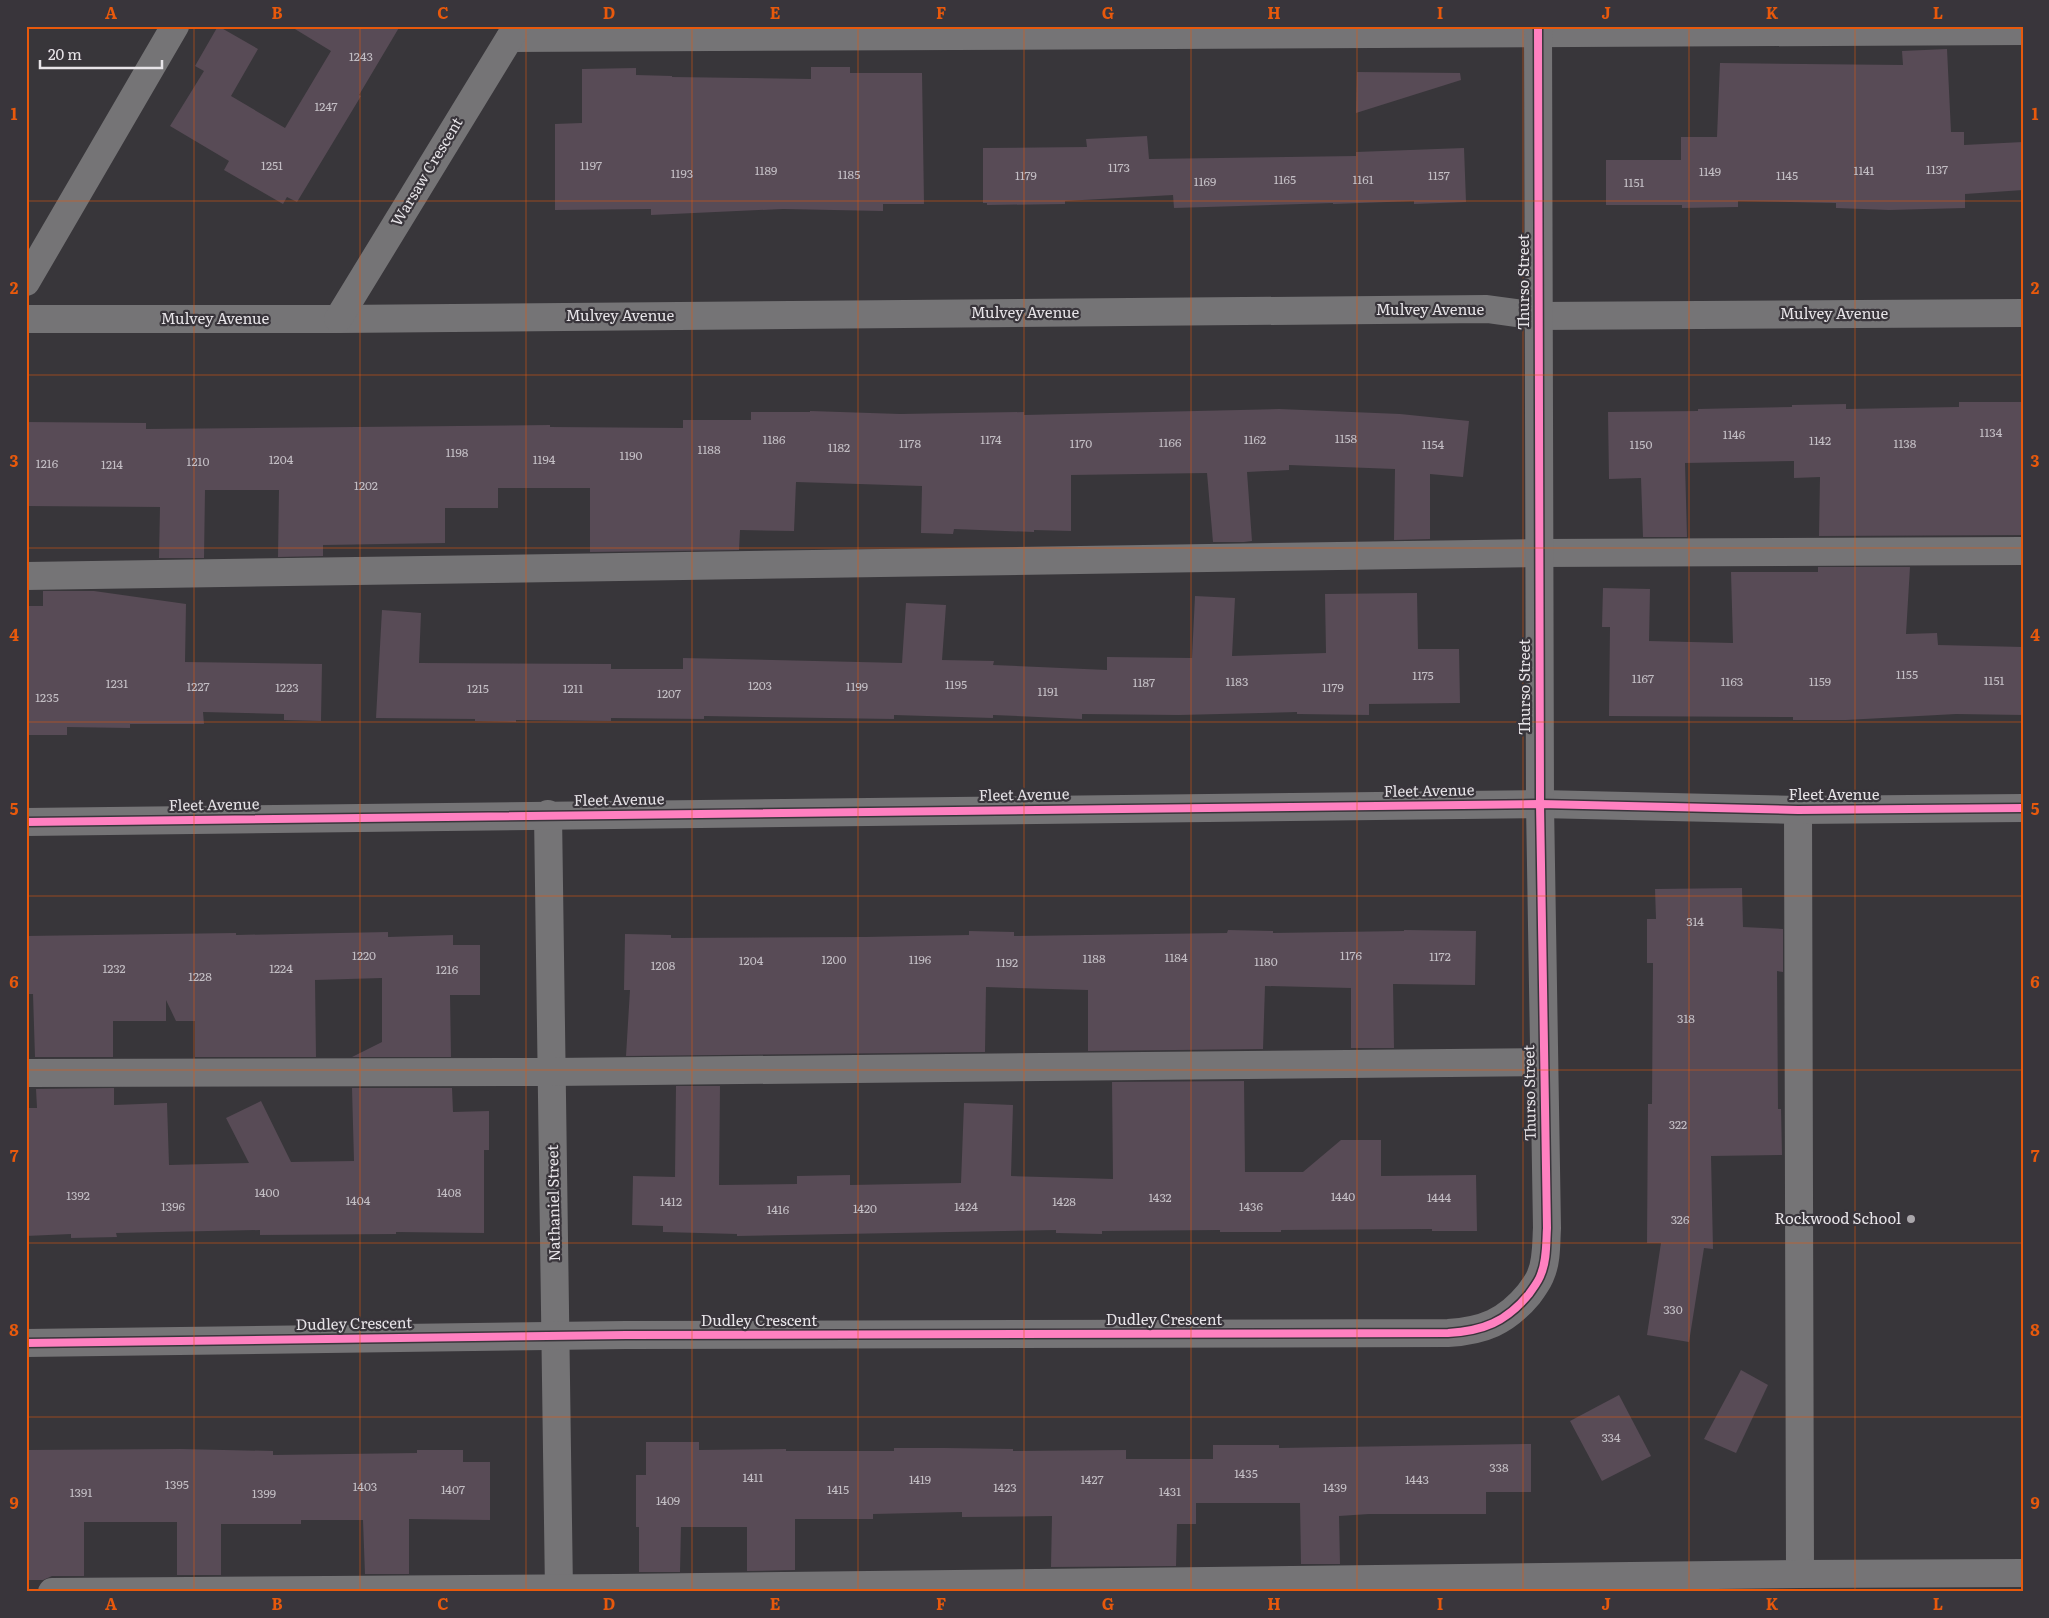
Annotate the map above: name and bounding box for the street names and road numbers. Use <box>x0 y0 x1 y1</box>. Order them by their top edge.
street label: Warsaw Crescent <box>384 112 467 230</box>
street label: Thurso Street <box>1511 234 1534 330</box>
street label: Mulvey Avenue <box>1376 297 1485 320</box>
street label: Mulvey Avenue <box>971 300 1080 323</box>
street label: Mulvey Avenue <box>1780 301 1889 324</box>
street label: Mulvey Avenue <box>566 303 675 326</box>
street label: Mulvey Avenue <box>161 306 270 329</box>
street label: Thurso Street <box>1512 639 1535 735</box>
street label: Fleet Avenue <box>1383 777 1475 802</box>
street label: Fleet Avenue <box>978 781 1070 806</box>
street label: Fleet Avenue <box>1789 782 1880 805</box>
street label: Fleet Avenue <box>573 786 665 811</box>
street label: Fleet Avenue <box>168 791 260 816</box>
street label: Thurso Street <box>1516 1045 1541 1141</box>
street label: Nathaniel Street <box>540 1144 565 1262</box>
street label: Dudley Crescent <box>1106 1307 1222 1330</box>
street label: Dudley Crescent <box>701 1308 817 1331</box>
street label: Dudley Crescent <box>295 1310 412 1335</box>

